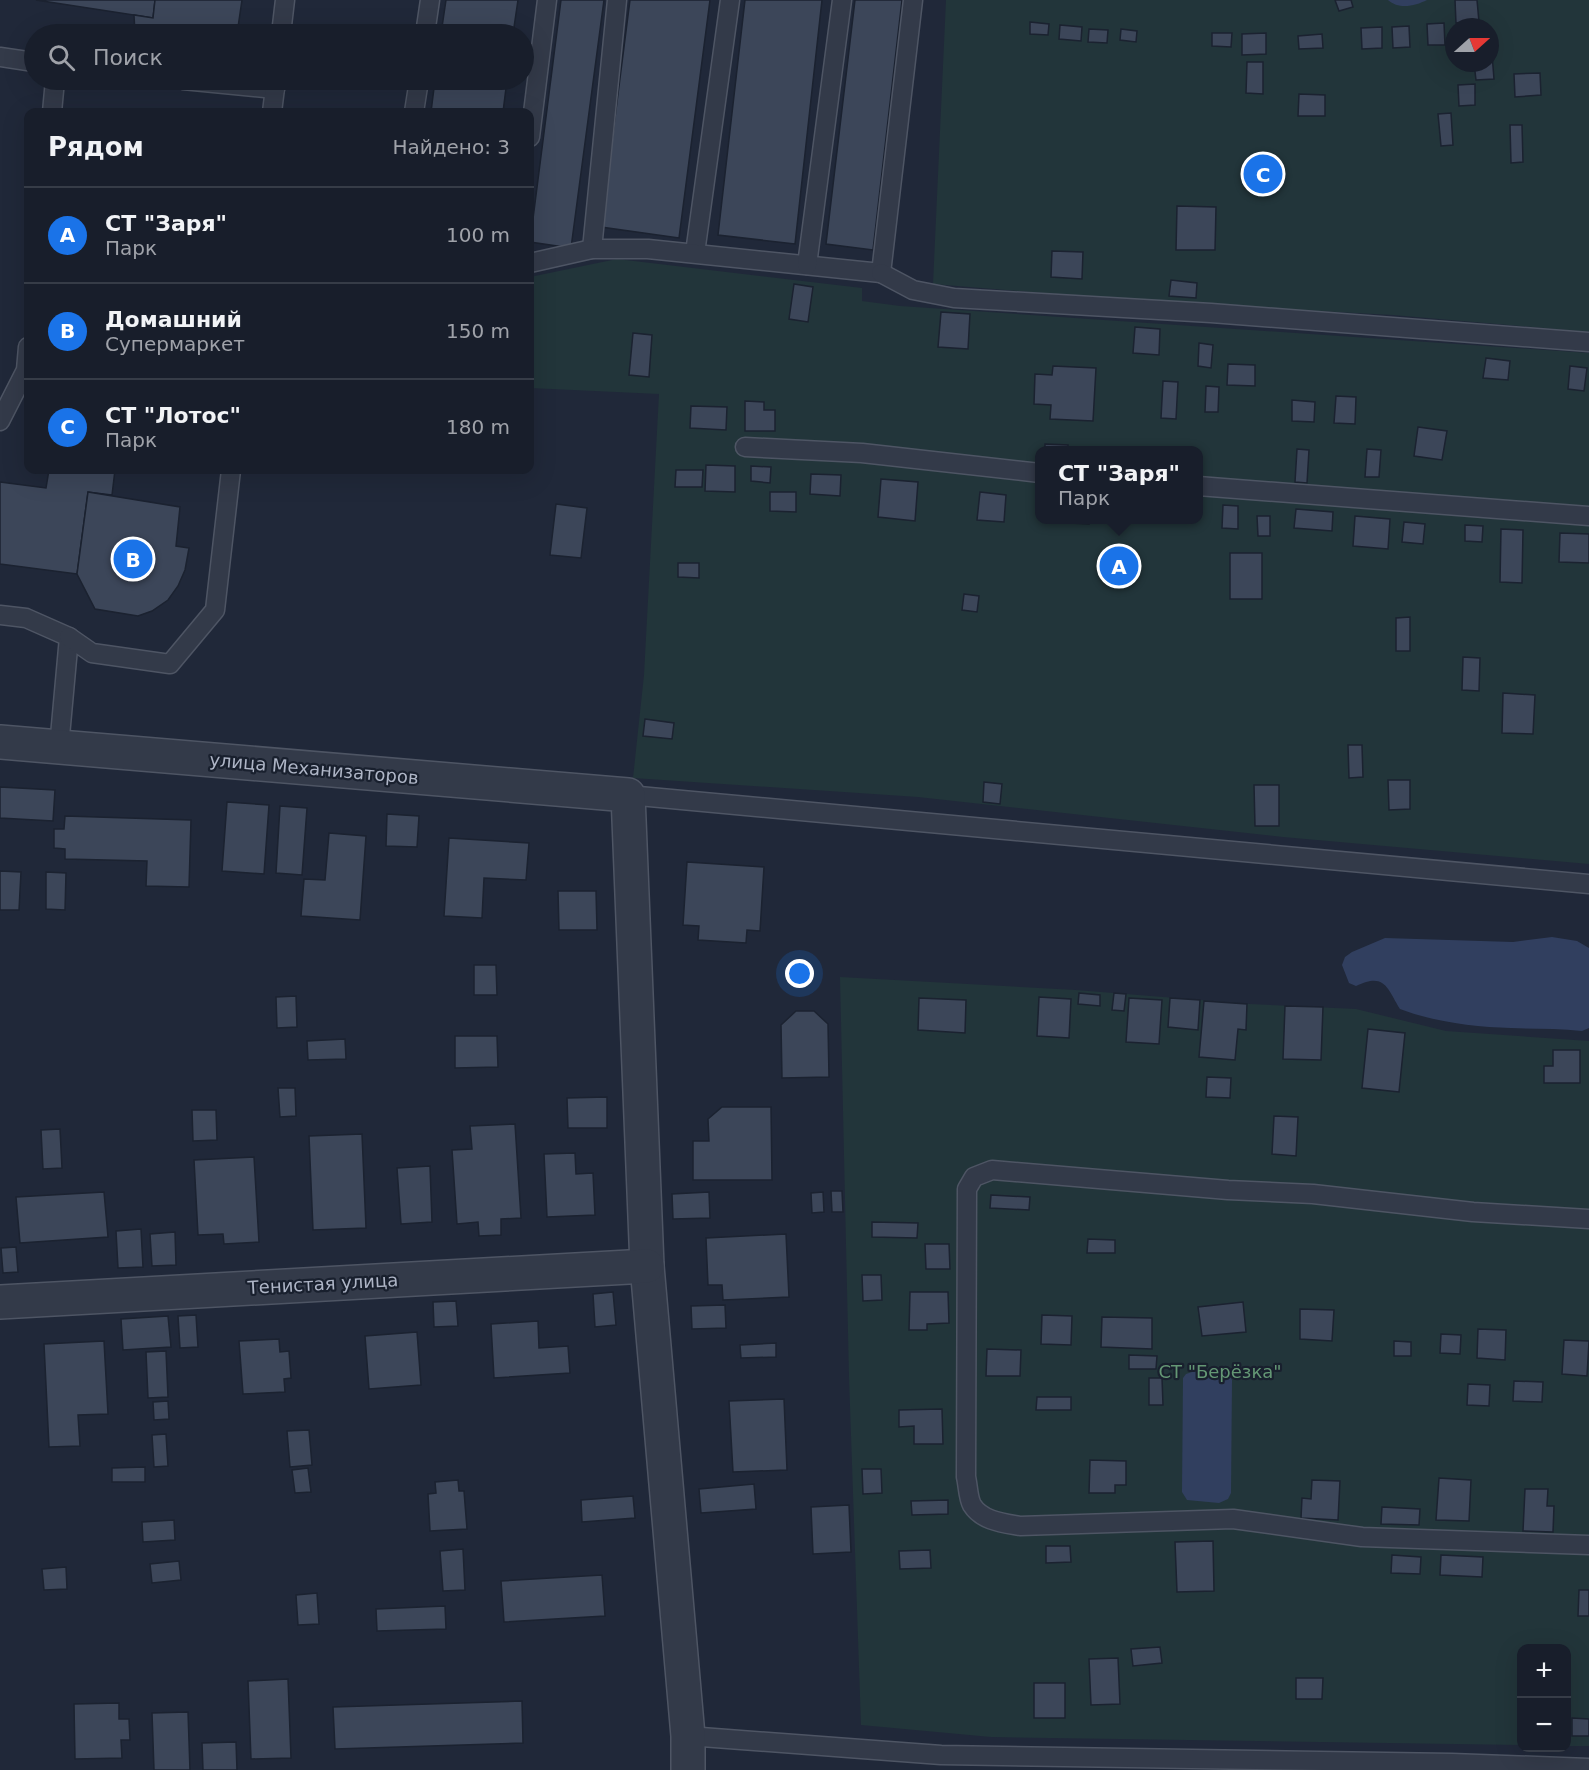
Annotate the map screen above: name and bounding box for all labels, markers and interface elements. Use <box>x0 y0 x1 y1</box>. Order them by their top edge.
north arrow <box>1445 18 1499 72</box>
search box <box>24 24 534 90</box>
icon: search <box>45 41 78 74</box>
text: Поиск <box>93 45 163 70</box>
text: Рядом <box>48 132 144 162</box>
text: Найдено: 3 <box>392 135 510 159</box>
pin: C <box>1244 152 1282 196</box>
text: СТ "Заря" <box>105 211 227 236</box>
text: A <box>60 223 75 247</box>
text: 100 m <box>446 223 510 247</box>
text: Парк <box>105 236 157 260</box>
text: Домашний <box>105 307 242 332</box>
text: B <box>60 319 75 343</box>
text: 150 m <box>446 319 510 343</box>
text: Супермаркет <box>105 332 245 356</box>
text: СТ "Лотос" <box>105 403 241 428</box>
text: C <box>60 415 75 439</box>
text: 180 m <box>446 415 510 439</box>
text: Парк <box>105 428 157 452</box>
popup <box>1035 446 1203 524</box>
text: СТ "Заря" <box>1058 461 1180 486</box>
text: Парк <box>1058 486 1110 510</box>
pin: B <box>114 536 152 582</box>
pin: A <box>1100 544 1138 588</box>
street label: улица Механизаторов <box>209 749 419 788</box>
your location <box>785 959 814 988</box>
street label: Тенистая улица <box>246 1269 399 1298</box>
park label: СТ "Берёзка" <box>1158 1361 1282 1382</box>
map controls <box>1517 1644 1571 1752</box>
button: + <box>1517 1644 1571 1698</box>
button: − <box>1517 1698 1571 1752</box>

